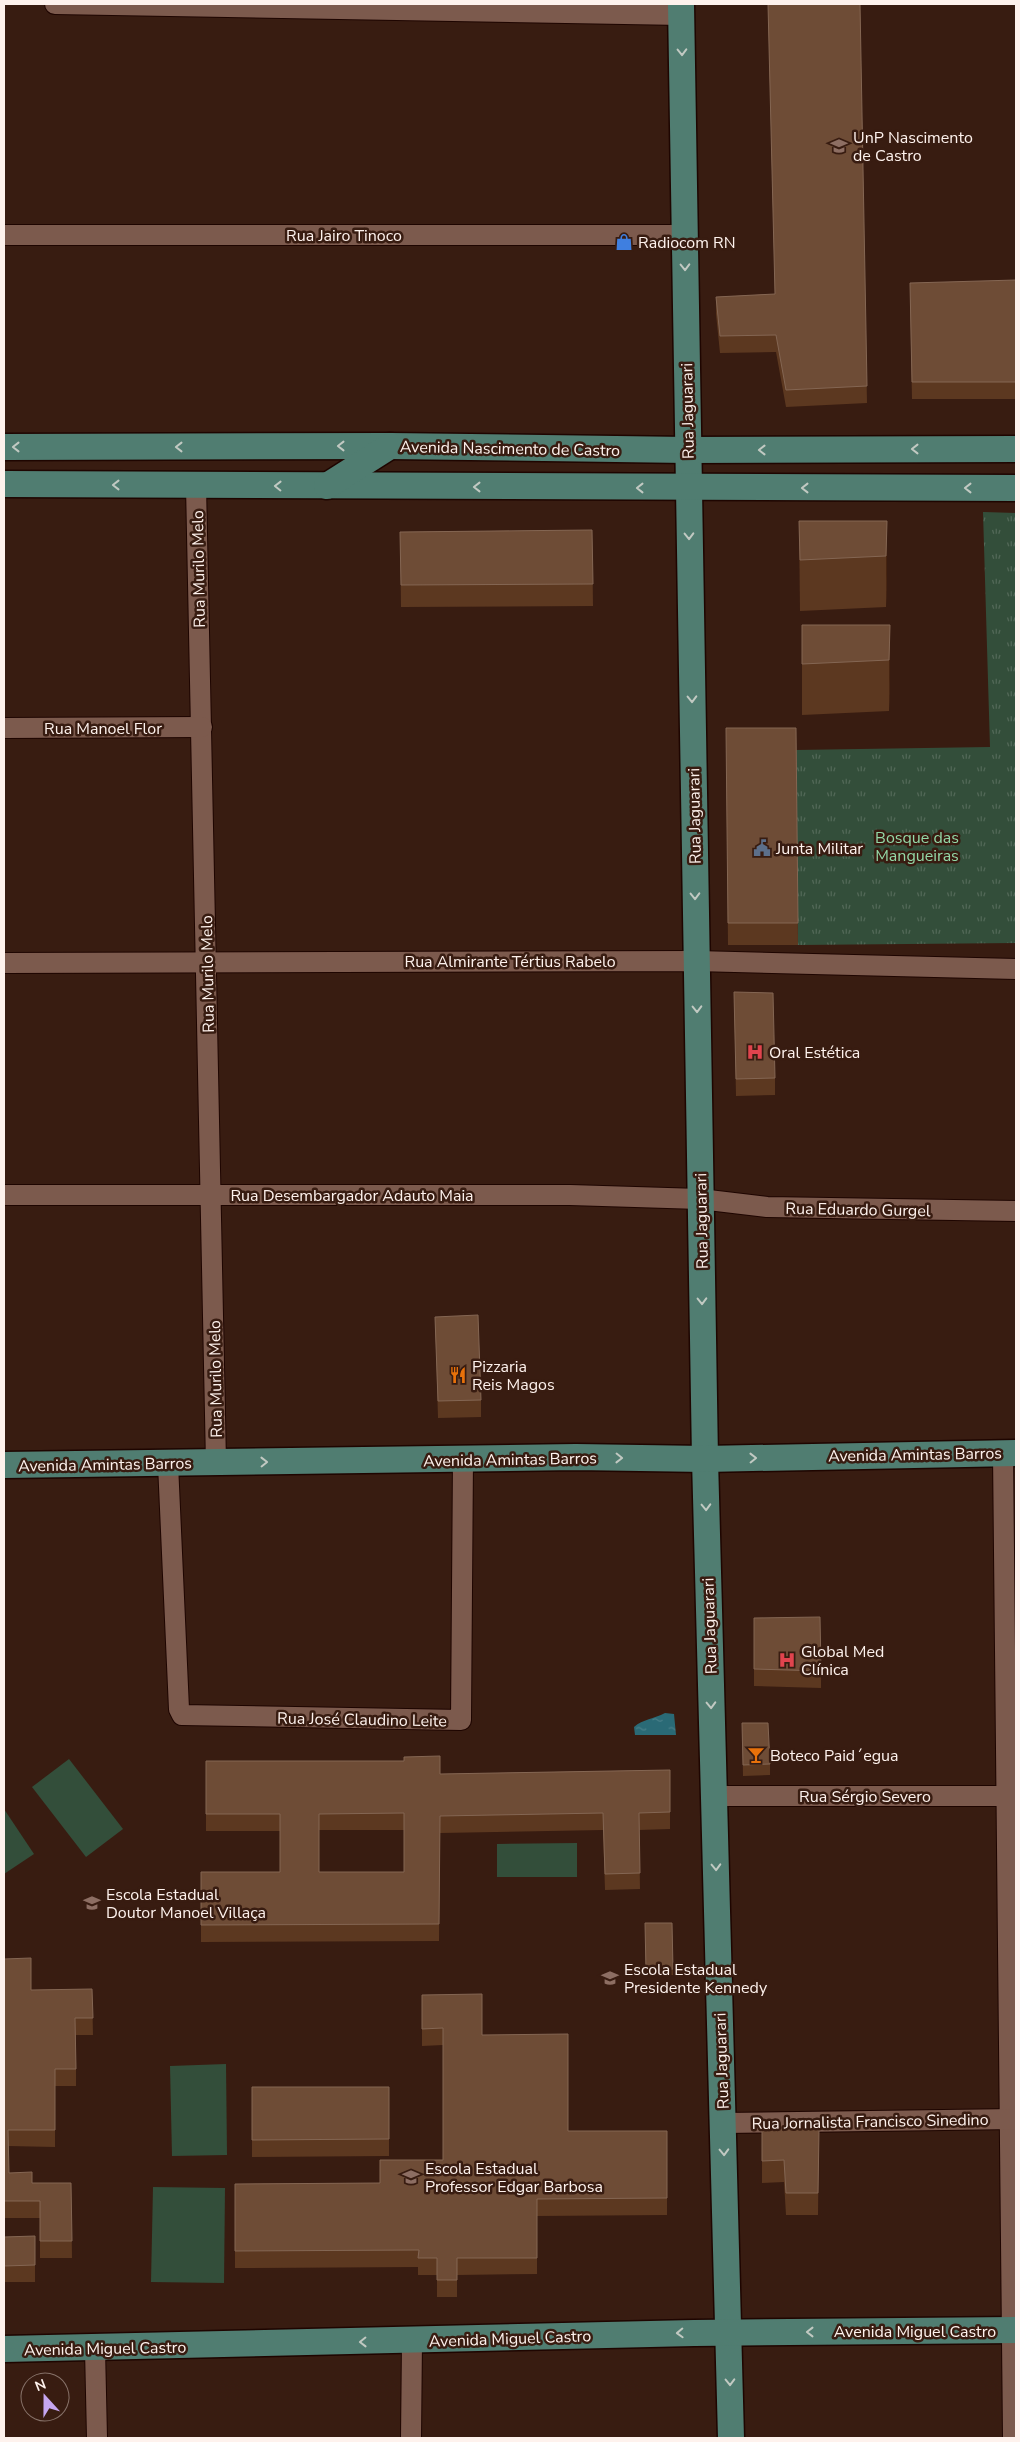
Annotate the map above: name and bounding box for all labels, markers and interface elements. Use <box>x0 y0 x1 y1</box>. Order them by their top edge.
one-way arrow <box>677 49 687 57</box>
place label: UnP Nascimento de Castro <box>853 127 973 167</box>
school or university icon: UnP Nascimento de Castro <box>829 136 849 156</box>
street label: Rua Jairo Tinoco <box>286 225 402 247</box>
shop icon: Radiocom RN <box>614 232 634 252</box>
place label: Radiocom RN <box>638 232 736 254</box>
one-way arrow <box>680 264 690 272</box>
street label: Rua Jaguarari <box>676 363 700 459</box>
street label: Avenida Nascimento de Castro <box>400 436 620 462</box>
one-way arrow <box>337 441 345 451</box>
one-way arrow <box>12 442 20 452</box>
one-way arrow <box>175 442 182 452</box>
one-way arrow <box>911 444 918 454</box>
one-way arrow <box>758 445 766 455</box>
one-way arrow <box>112 479 120 490</box>
one-way arrow <box>274 481 282 491</box>
one-way arrow <box>473 482 480 492</box>
one-way arrow <box>635 483 643 493</box>
one-way arrow <box>801 483 808 493</box>
one-way arrow <box>963 483 971 493</box>
street label: Rua Murilo Melo <box>187 510 211 628</box>
one-way arrow <box>684 533 694 541</box>
one-way arrow <box>687 696 697 703</box>
street label: Rua Manoel Flor <box>44 718 162 740</box>
street label: Rua Jaguarari <box>683 768 707 864</box>
park label: Bosque das Mangueiras <box>875 827 959 867</box>
public building icon: Junta Militar <box>752 838 772 858</box>
place label: Junta Militar <box>775 838 863 860</box>
one-way arrow <box>690 893 700 901</box>
street label: Rua Murilo Melo <box>196 915 220 1033</box>
street label: Rua Almirante Tértius Rabelo <box>404 951 616 973</box>
one-way arrow <box>692 1006 702 1014</box>
hospital icon: Oral Estética <box>745 1042 765 1062</box>
place label: Oral Estética <box>769 1042 860 1064</box>
street label: Rua Jaguarari <box>690 1173 714 1269</box>
street label: Rua Desembargador Adauto Maia <box>230 1185 474 1207</box>
street label: Rua Eduardo Gurgel <box>785 1198 931 1222</box>
one-way arrow <box>697 1297 707 1305</box>
street label: Rua Murilo Melo <box>204 1320 228 1438</box>
place label: Pizzaria Reis Magos <box>472 1356 555 1396</box>
restaurant icon: Pizzaria Reis Magos <box>448 1365 468 1385</box>
street label: Avenida Amintas Barros <box>828 1442 1002 1468</box>
street label: Avenida Amintas Barros <box>423 1447 597 1473</box>
street label: Avenida Amintas Barros <box>18 1452 192 1478</box>
one-way arrow <box>616 1453 624 1463</box>
one-way arrow <box>750 1453 758 1463</box>
one-way arrow <box>261 1457 269 1467</box>
one-way arrow <box>701 1504 711 1512</box>
street label: Rua Jaguarari <box>697 1577 723 1674</box>
place label: Global Med Clínica <box>801 1641 884 1681</box>
hospital icon: Global Med Clínica <box>777 1650 797 1670</box>
one-way arrow <box>706 1701 717 1709</box>
street label: Rua José Claudino Leite <box>277 1708 447 1732</box>
bar icon: Boteco Paid´egua <box>746 1745 766 1765</box>
place label: Boteco Paid´egua <box>770 1745 899 1767</box>
street label: Rua Sérgio Severo <box>799 1786 931 1808</box>
one-way arrow <box>711 1864 721 1872</box>
place label: Escola Estadual Doutor Manoel Villaça <box>106 1884 266 1924</box>
school or university icon: Escola Estadual Doutor Manoel Villaça <box>82 1893 102 1913</box>
place label: Escola Estadual Presidente Kennedy <box>624 1959 768 1999</box>
school or university icon: Escola Estadual Presidente Kennedy <box>600 1968 620 1988</box>
street label: Rua Jaguarari <box>709 2012 735 2109</box>
street label: Rua Jornalista Francisco Sinedino <box>751 2109 989 2135</box>
one-way arrow <box>719 2148 729 2156</box>
place label: Escola Estadual Professor Edgar Barbosa <box>425 2158 603 2198</box>
school or university icon: Escola Estadual Professor Edgar Barbosa <box>401 2167 421 2187</box>
street label: Avenida Miguel Castro <box>834 2321 996 2343</box>
street label: Avenida Miguel Castro <box>428 2325 592 2353</box>
one-way arrow <box>806 2327 814 2337</box>
one-way arrow <box>676 2328 684 2339</box>
street label: Avenida Miguel Castro <box>24 2337 187 2361</box>
one-way arrow <box>359 2337 366 2347</box>
north arrow <box>20 2372 70 2422</box>
text: N <box>32 2375 49 2396</box>
one-way arrow <box>725 2378 735 2386</box>

